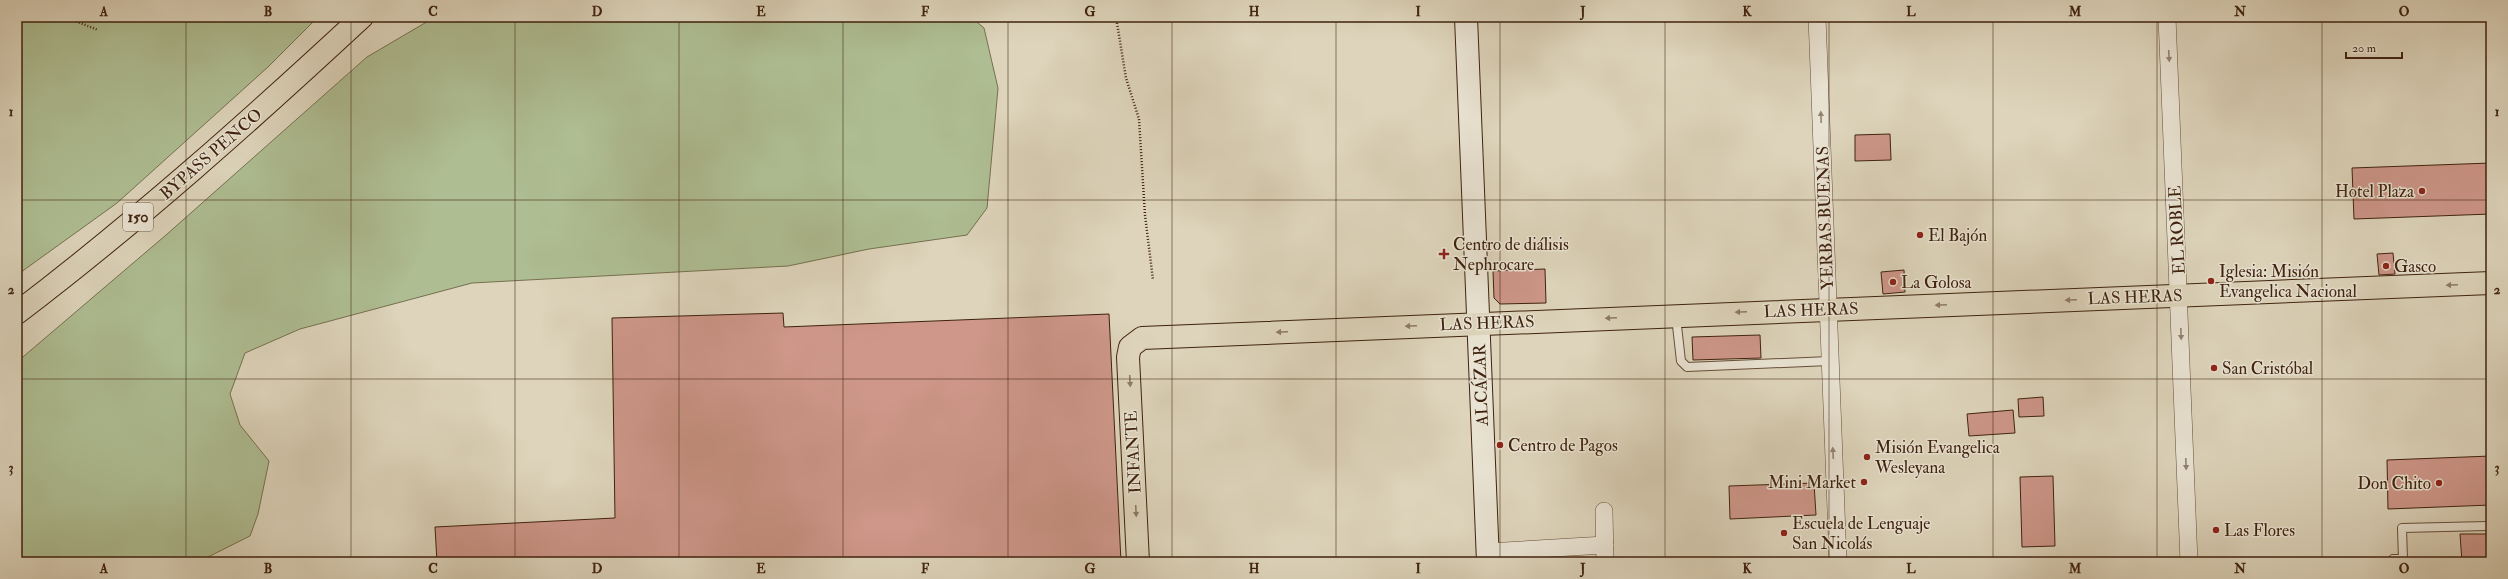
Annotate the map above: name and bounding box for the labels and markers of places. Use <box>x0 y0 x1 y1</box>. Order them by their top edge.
place label: Hotel Plaza <box>2335 181 2415 202</box>
marker: Hotel Plaza <box>2417 186 2427 196</box>
place label: El Bajón <box>1928 225 1987 246</box>
marker: El Bajón <box>1915 230 1925 240</box>
place label: Centro de diálisis Nephrocare <box>1453 234 1569 276</box>
marker: Centro de diálisis Nephrocare <box>1438 248 1450 260</box>
place label: Gasco <box>2394 256 2436 277</box>
place label: Iglesia: Misión Evangelica Nacional <box>2219 261 2358 302</box>
marker: Gasco <box>2381 261 2391 271</box>
place label: La Golosa <box>1901 272 1973 293</box>
marker: Iglesia: Misión Evangelica Nacional <box>2206 276 2216 286</box>
marker: La Golosa <box>1888 277 1898 287</box>
place label: San Cristóbal <box>2222 358 2314 379</box>
marker: San Cristóbal <box>2209 363 2219 373</box>
place label: Centro de Pagos <box>1508 435 1618 456</box>
place label: Misión Evangelica Wesleyana <box>1874 437 2001 479</box>
marker: Centro de Pagos <box>1495 440 1505 450</box>
marker: Misión Evangelica Wesleyana <box>1862 452 1872 462</box>
place label: Mini Market <box>1768 472 1856 493</box>
place label: Don Chito <box>2357 473 2431 494</box>
marker: Mini Market <box>1859 477 1869 487</box>
marker: Don Chito <box>2434 478 2444 488</box>
place label: Escuela de Lenguaje San Nicolás <box>1792 513 1930 554</box>
place label: Las Flores <box>2224 520 2295 541</box>
marker: Las Flores <box>2211 525 2221 535</box>
marker: Escuela de Lenguaje San Nicolás <box>1779 528 1789 538</box>

